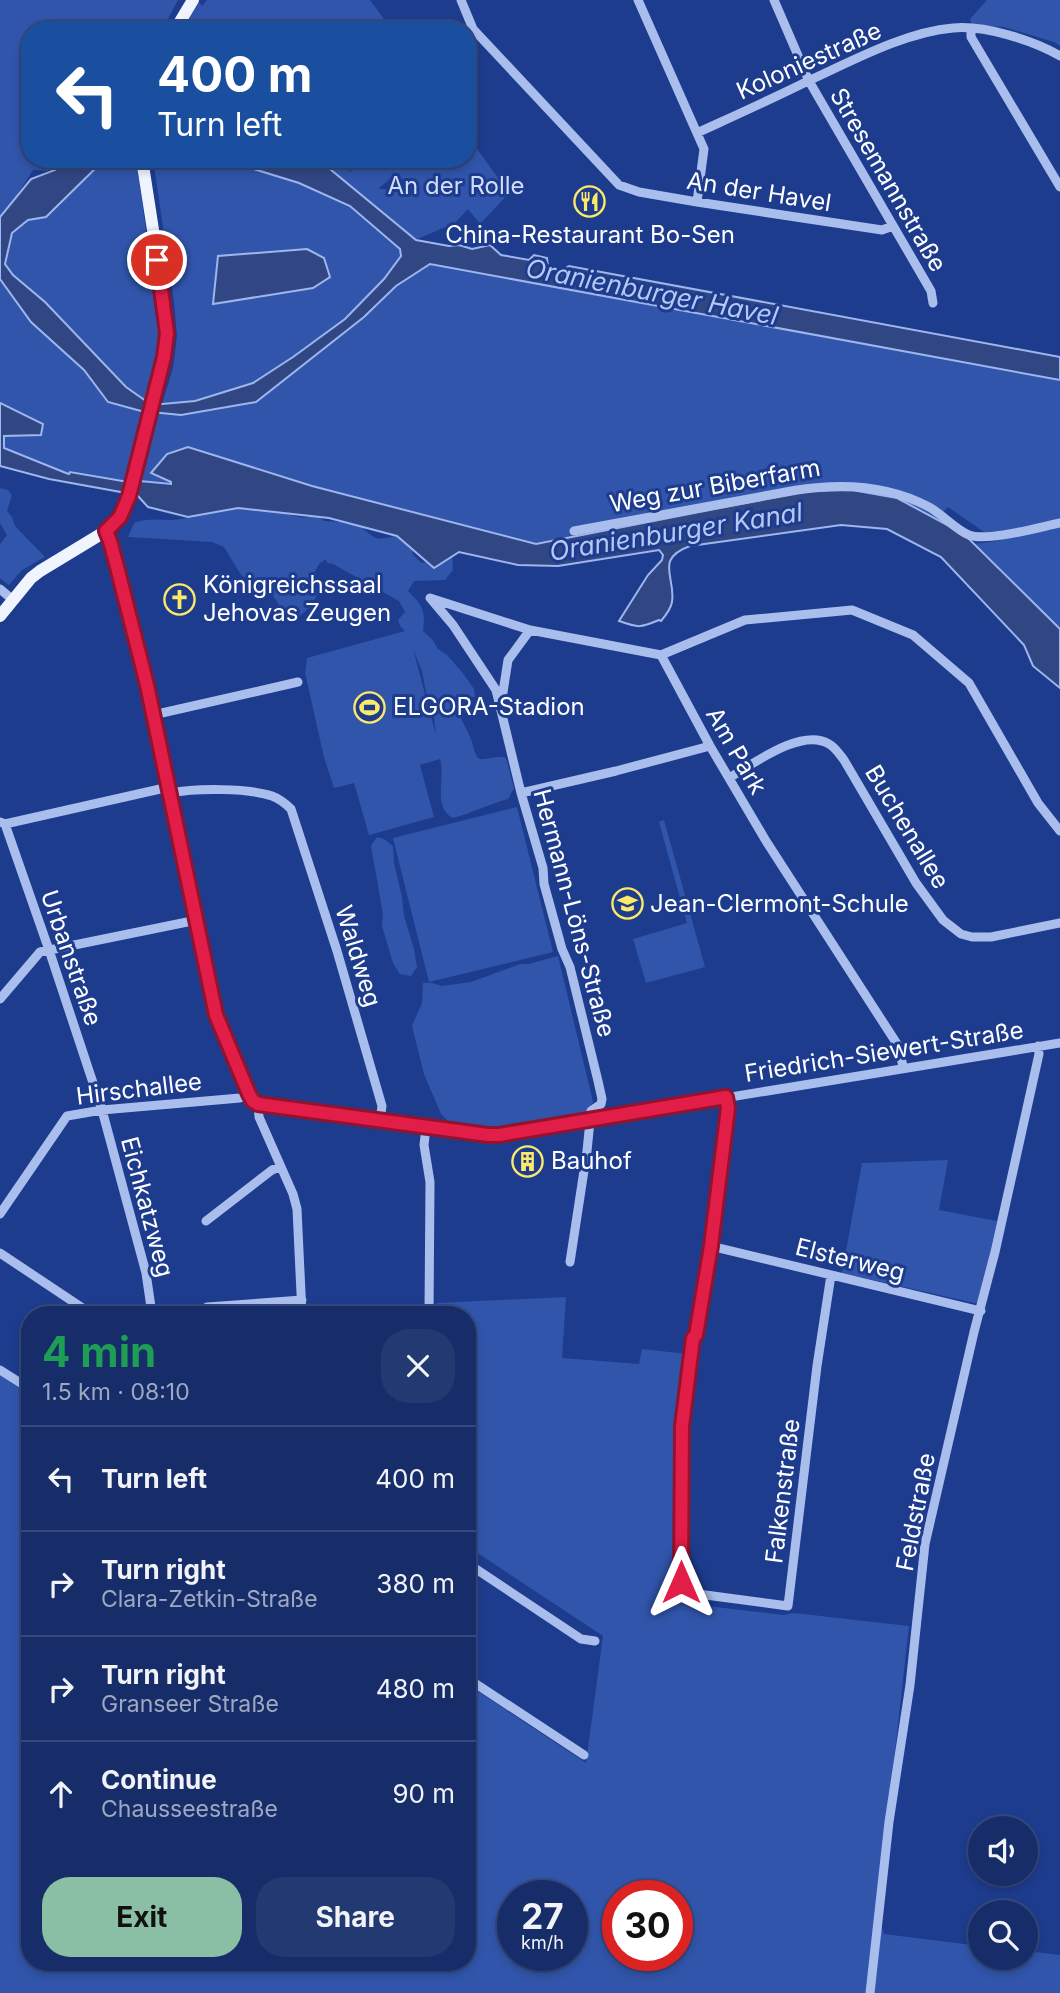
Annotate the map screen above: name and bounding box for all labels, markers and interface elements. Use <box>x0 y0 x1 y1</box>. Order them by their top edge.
street label: Koloniestraße <box>732 16 886 105</box>
text: 400 m <box>157 45 313 104</box>
icon: left <box>42 49 133 140</box>
street label: Stresemannstraße <box>824 83 953 277</box>
text: Turn left <box>157 105 282 144</box>
street label: An der Havel <box>685 166 833 217</box>
park label: An der Rolle <box>387 171 525 200</box>
restaurant icon: China-Restaurant Bo-Sen <box>573 184 607 218</box>
place label: China-Restaurant Bo-Sen <box>445 220 735 249</box>
pin <box>127 230 187 290</box>
icon: arrive <box>138 241 176 279</box>
water label: Oranienburger Havel <box>523 252 781 331</box>
street label: Weg zur Biberfarm <box>607 453 822 518</box>
water label: Oranienburger Kanal <box>547 496 805 567</box>
place label: Königreichssaal Jehovas Zeugen <box>203 570 391 627</box>
church icon: Königreichssaal Jehovas Zeugen <box>163 582 197 616</box>
sports icon: ELGORA-Stadion <box>353 690 387 724</box>
place label: ELGORA-Stadion <box>393 692 585 721</box>
street label: Am Park <box>700 702 773 799</box>
street label: Buchenallee <box>859 760 956 894</box>
street label: Hermann-Löns-Straße <box>527 786 622 1040</box>
street label: Urbanstraße <box>35 886 108 1030</box>
school or university icon: Jean-Clermont-Schule <box>610 887 644 921</box>
place label: Jean-Clermont-Schule <box>650 889 909 918</box>
street label: Waldweg <box>329 902 388 1010</box>
street label: Friedrich-Siewert-Straße <box>742 1015 1025 1088</box>
street label: Hirschallee <box>74 1066 203 1111</box>
street label: Eichkatzweg <box>115 1134 180 1280</box>
building icon: Bauhof <box>511 1144 545 1178</box>
place label: Bauhof <box>551 1146 632 1175</box>
street label: Elsterweg <box>792 1232 908 1287</box>
text: 4 min <box>42 1326 156 1377</box>
button: close <box>381 1329 455 1403</box>
text: 1.5 km · 08:10 <box>42 1378 190 1406</box>
street label: Falkenstraße <box>759 1417 806 1565</box>
street label: Feldstraße <box>890 1450 941 1573</box>
icon: left <box>42 1460 80 1498</box>
text: Turn left <box>101 1463 207 1494</box>
text: 400 m <box>375 1463 455 1494</box>
position arrow <box>644 1545 718 1619</box>
text: Turn right <box>101 1554 226 1585</box>
icon: right <box>42 1565 80 1603</box>
text: 380 m <box>376 1568 455 1599</box>
text: Clara-Zetkin-Straße <box>101 1585 318 1613</box>
text: Turn right <box>101 1659 226 1690</box>
icon: right <box>42 1670 80 1708</box>
text: 480 m <box>376 1673 455 1704</box>
text: Granseer Straße <box>101 1690 279 1718</box>
text: Continue <box>101 1764 217 1795</box>
icon: ahead <box>42 1775 80 1813</box>
text: 90 m <box>392 1778 455 1809</box>
text: Chausseestraße <box>101 1795 278 1823</box>
map controls <box>968 1816 1038 1970</box>
button: sound <box>968 1816 1038 1886</box>
button: Exit <box>42 1877 242 1957</box>
button: Share <box>256 1877 455 1957</box>
speed limit sign: 30 <box>602 1880 693 1971</box>
text: 27 <box>521 1895 564 1937</box>
button: search <box>968 1900 1038 1970</box>
text: km/h <box>521 1932 564 1953</box>

